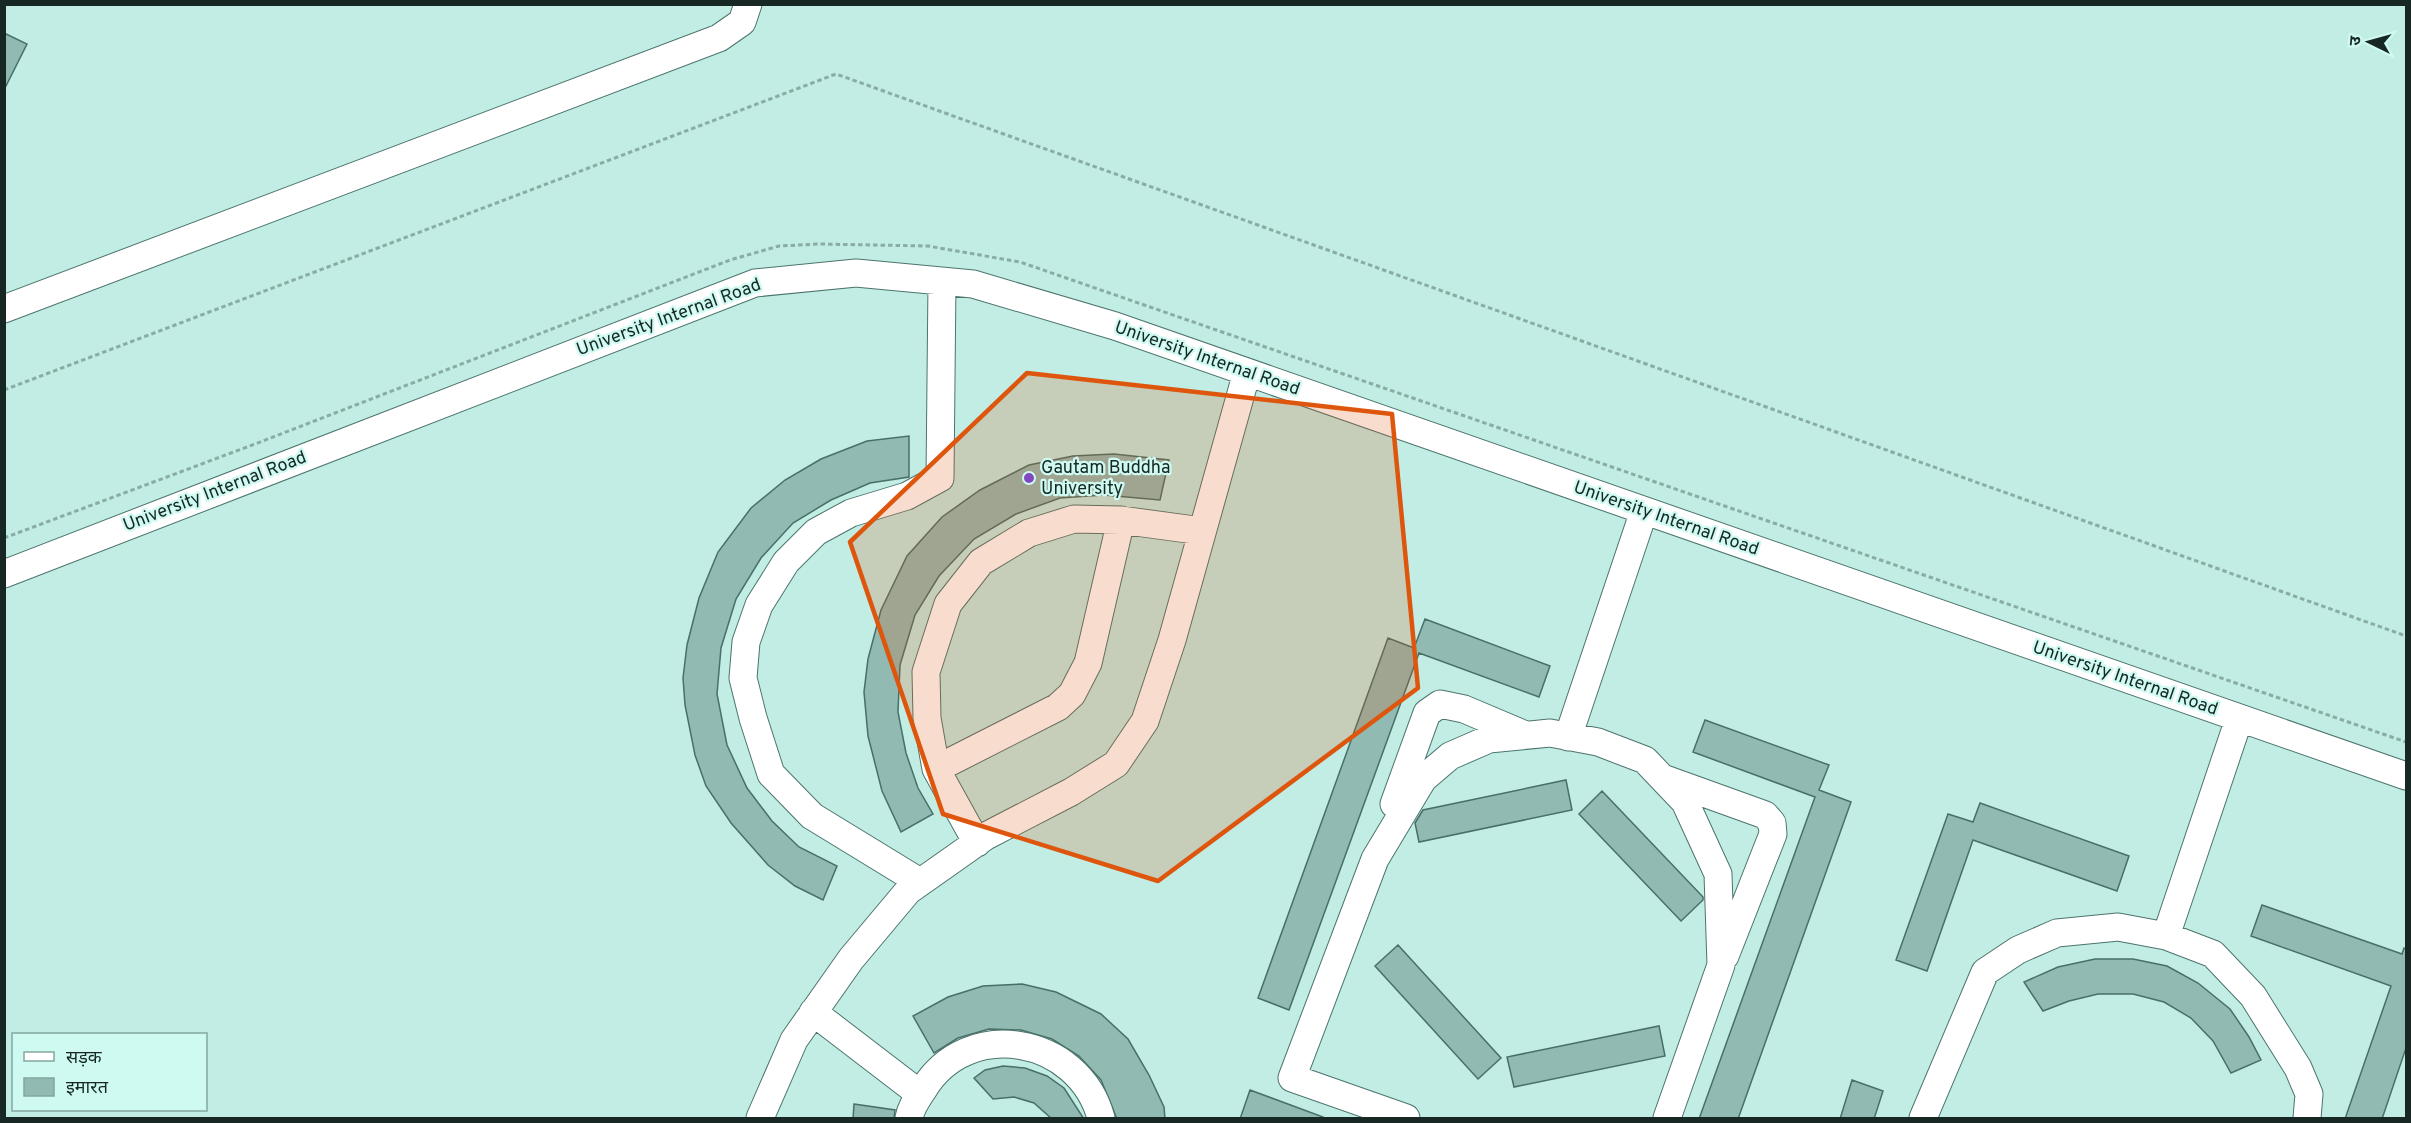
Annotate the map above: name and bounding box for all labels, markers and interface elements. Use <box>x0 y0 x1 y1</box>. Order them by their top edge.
north arrow <box>2339 12 2399 72</box>
text: उ <box>2346 35 2366 46</box>
street label: University Internal Road <box>574 274 764 362</box>
street label: University Internal Road <box>1111 316 1303 402</box>
street label: University Internal Road <box>120 446 310 538</box>
place label: Gautam Buddha University <box>1041 457 1171 501</box>
marker: Gautam Buddha University <box>1022 471 1036 485</box>
street label: University Internal Road <box>1570 476 1762 562</box>
street label: University Internal Road <box>2029 636 2221 722</box>
legend <box>12 1033 207 1111</box>
text: सड़क <box>66 1047 103 1070</box>
text: इमारत <box>66 1077 109 1100</box>

